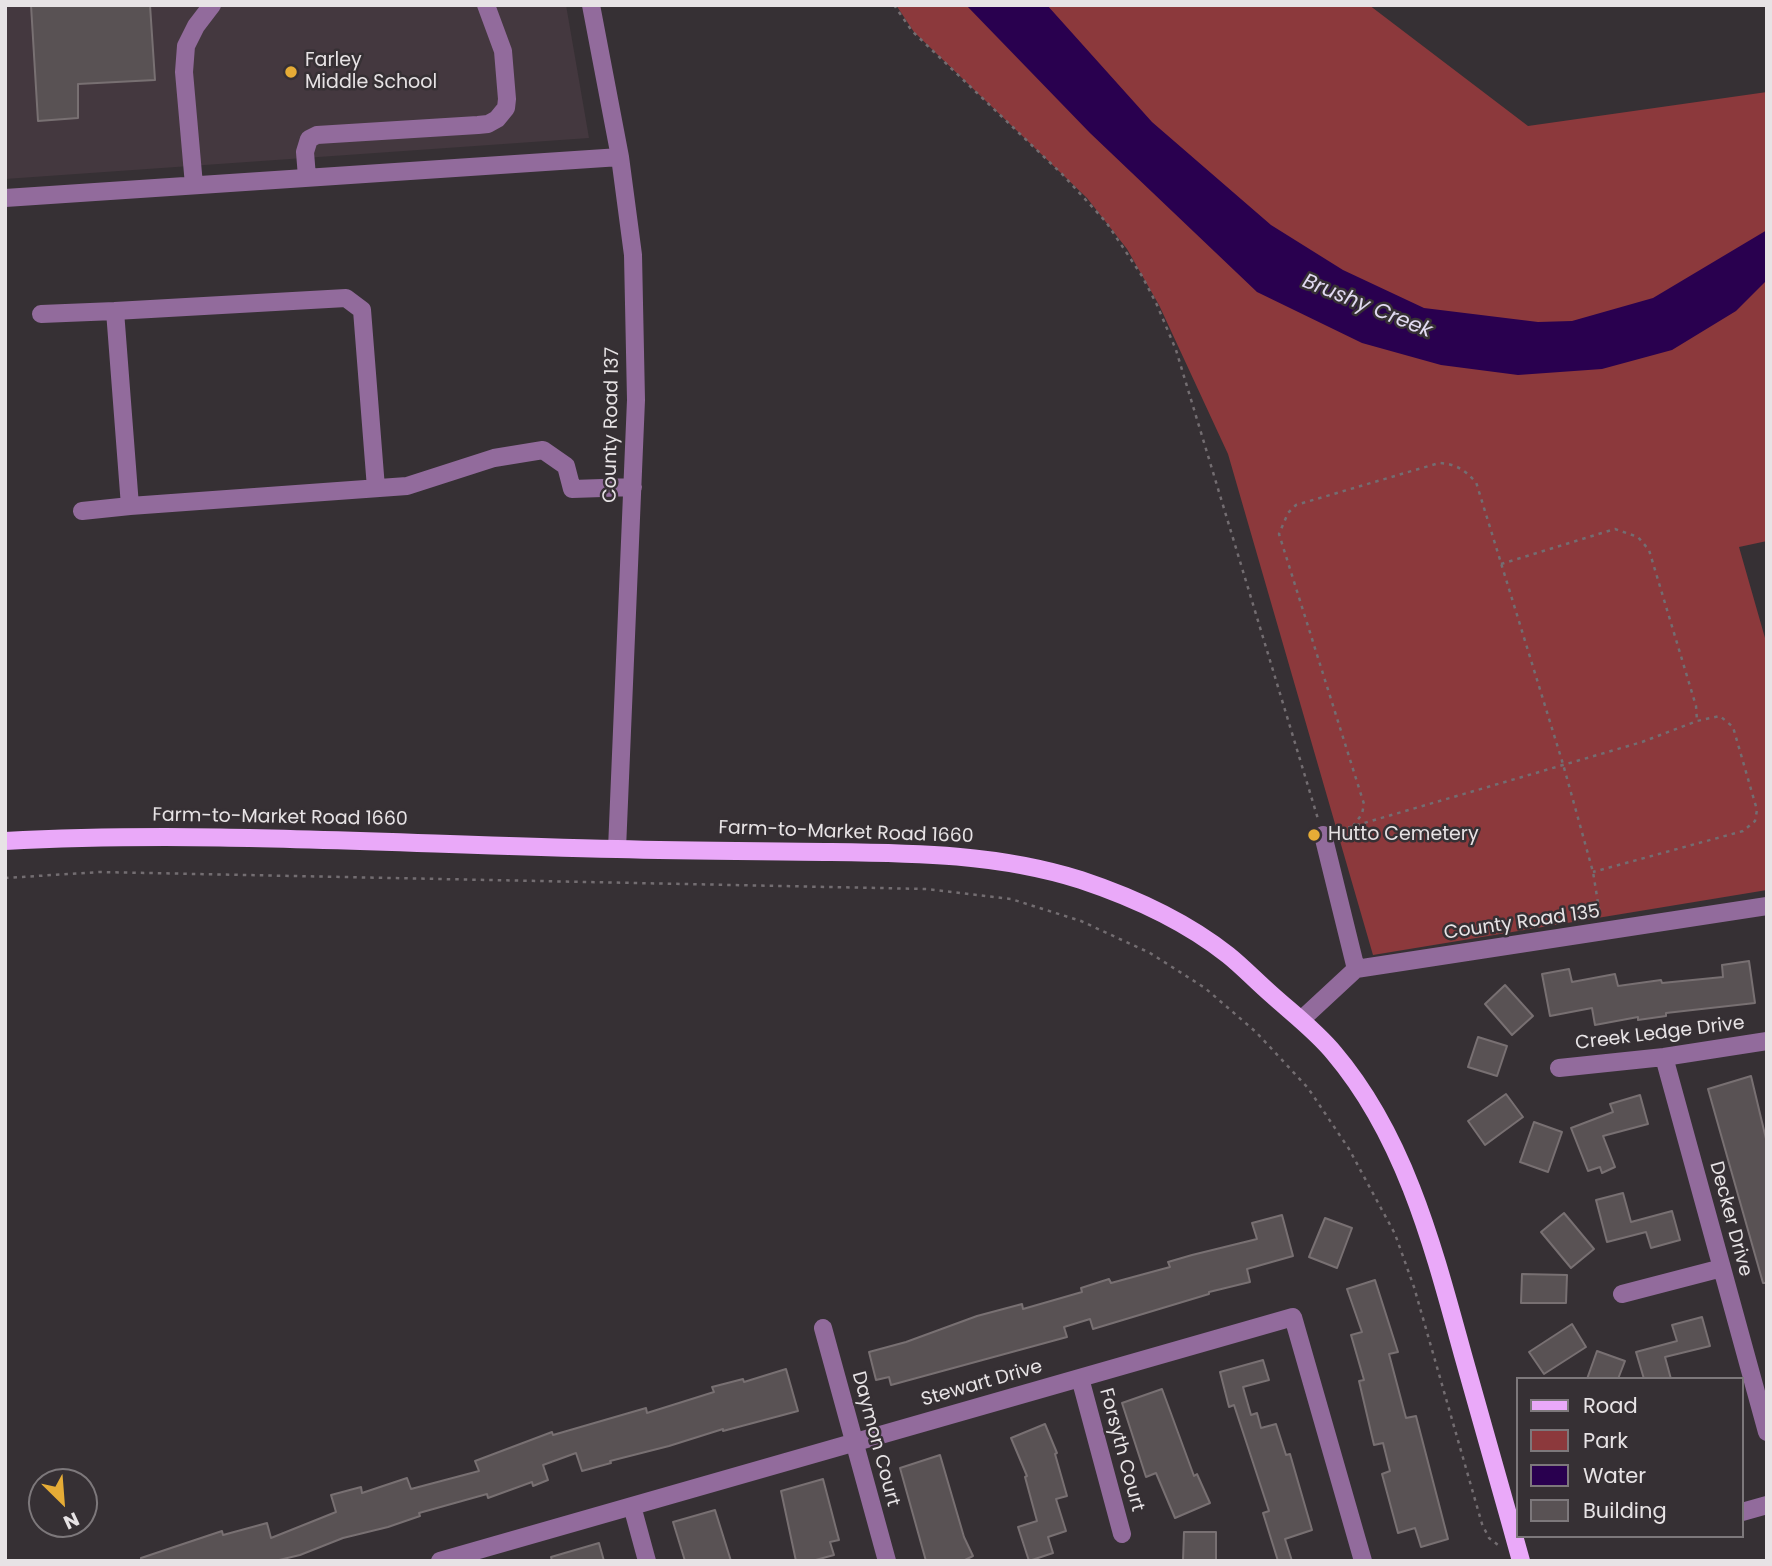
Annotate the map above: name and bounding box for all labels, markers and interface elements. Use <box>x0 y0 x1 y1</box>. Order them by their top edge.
place label: Farley Middle School <box>305 50 437 94</box>
marker: Farley Middle School <box>283 64 299 80</box>
water label: Brushy Creek <box>1299 270 1435 344</box>
street label: County Road 137 <box>599 347 625 503</box>
street label: Farm-to-Market Road 1660 <box>152 804 408 832</box>
street label: Farm-to-Market Road 1660 <box>718 817 974 849</box>
place label: Hutto Cemetery <box>1328 824 1479 846</box>
marker: Hutto Cemetery <box>1306 827 1322 843</box>
street label: County Road 135 <box>1442 901 1602 945</box>
street label: Creek Ledge Drive <box>1574 1012 1746 1056</box>
street label: Decker Drive <box>1704 1159 1756 1279</box>
street label: Stewart Drive <box>919 1356 1045 1412</box>
street label: Daymon Court <box>846 1369 904 1509</box>
legend <box>1516 1377 1744 1538</box>
street label: Forsyth Court <box>1094 1386 1148 1514</box>
text: Road <box>1583 1391 1638 1420</box>
text: Park <box>1583 1426 1628 1455</box>
text: Water <box>1583 1461 1646 1490</box>
north arrow <box>28 1468 98 1538</box>
text: Building <box>1583 1496 1667 1525</box>
text: N <box>59 1505 83 1536</box>

